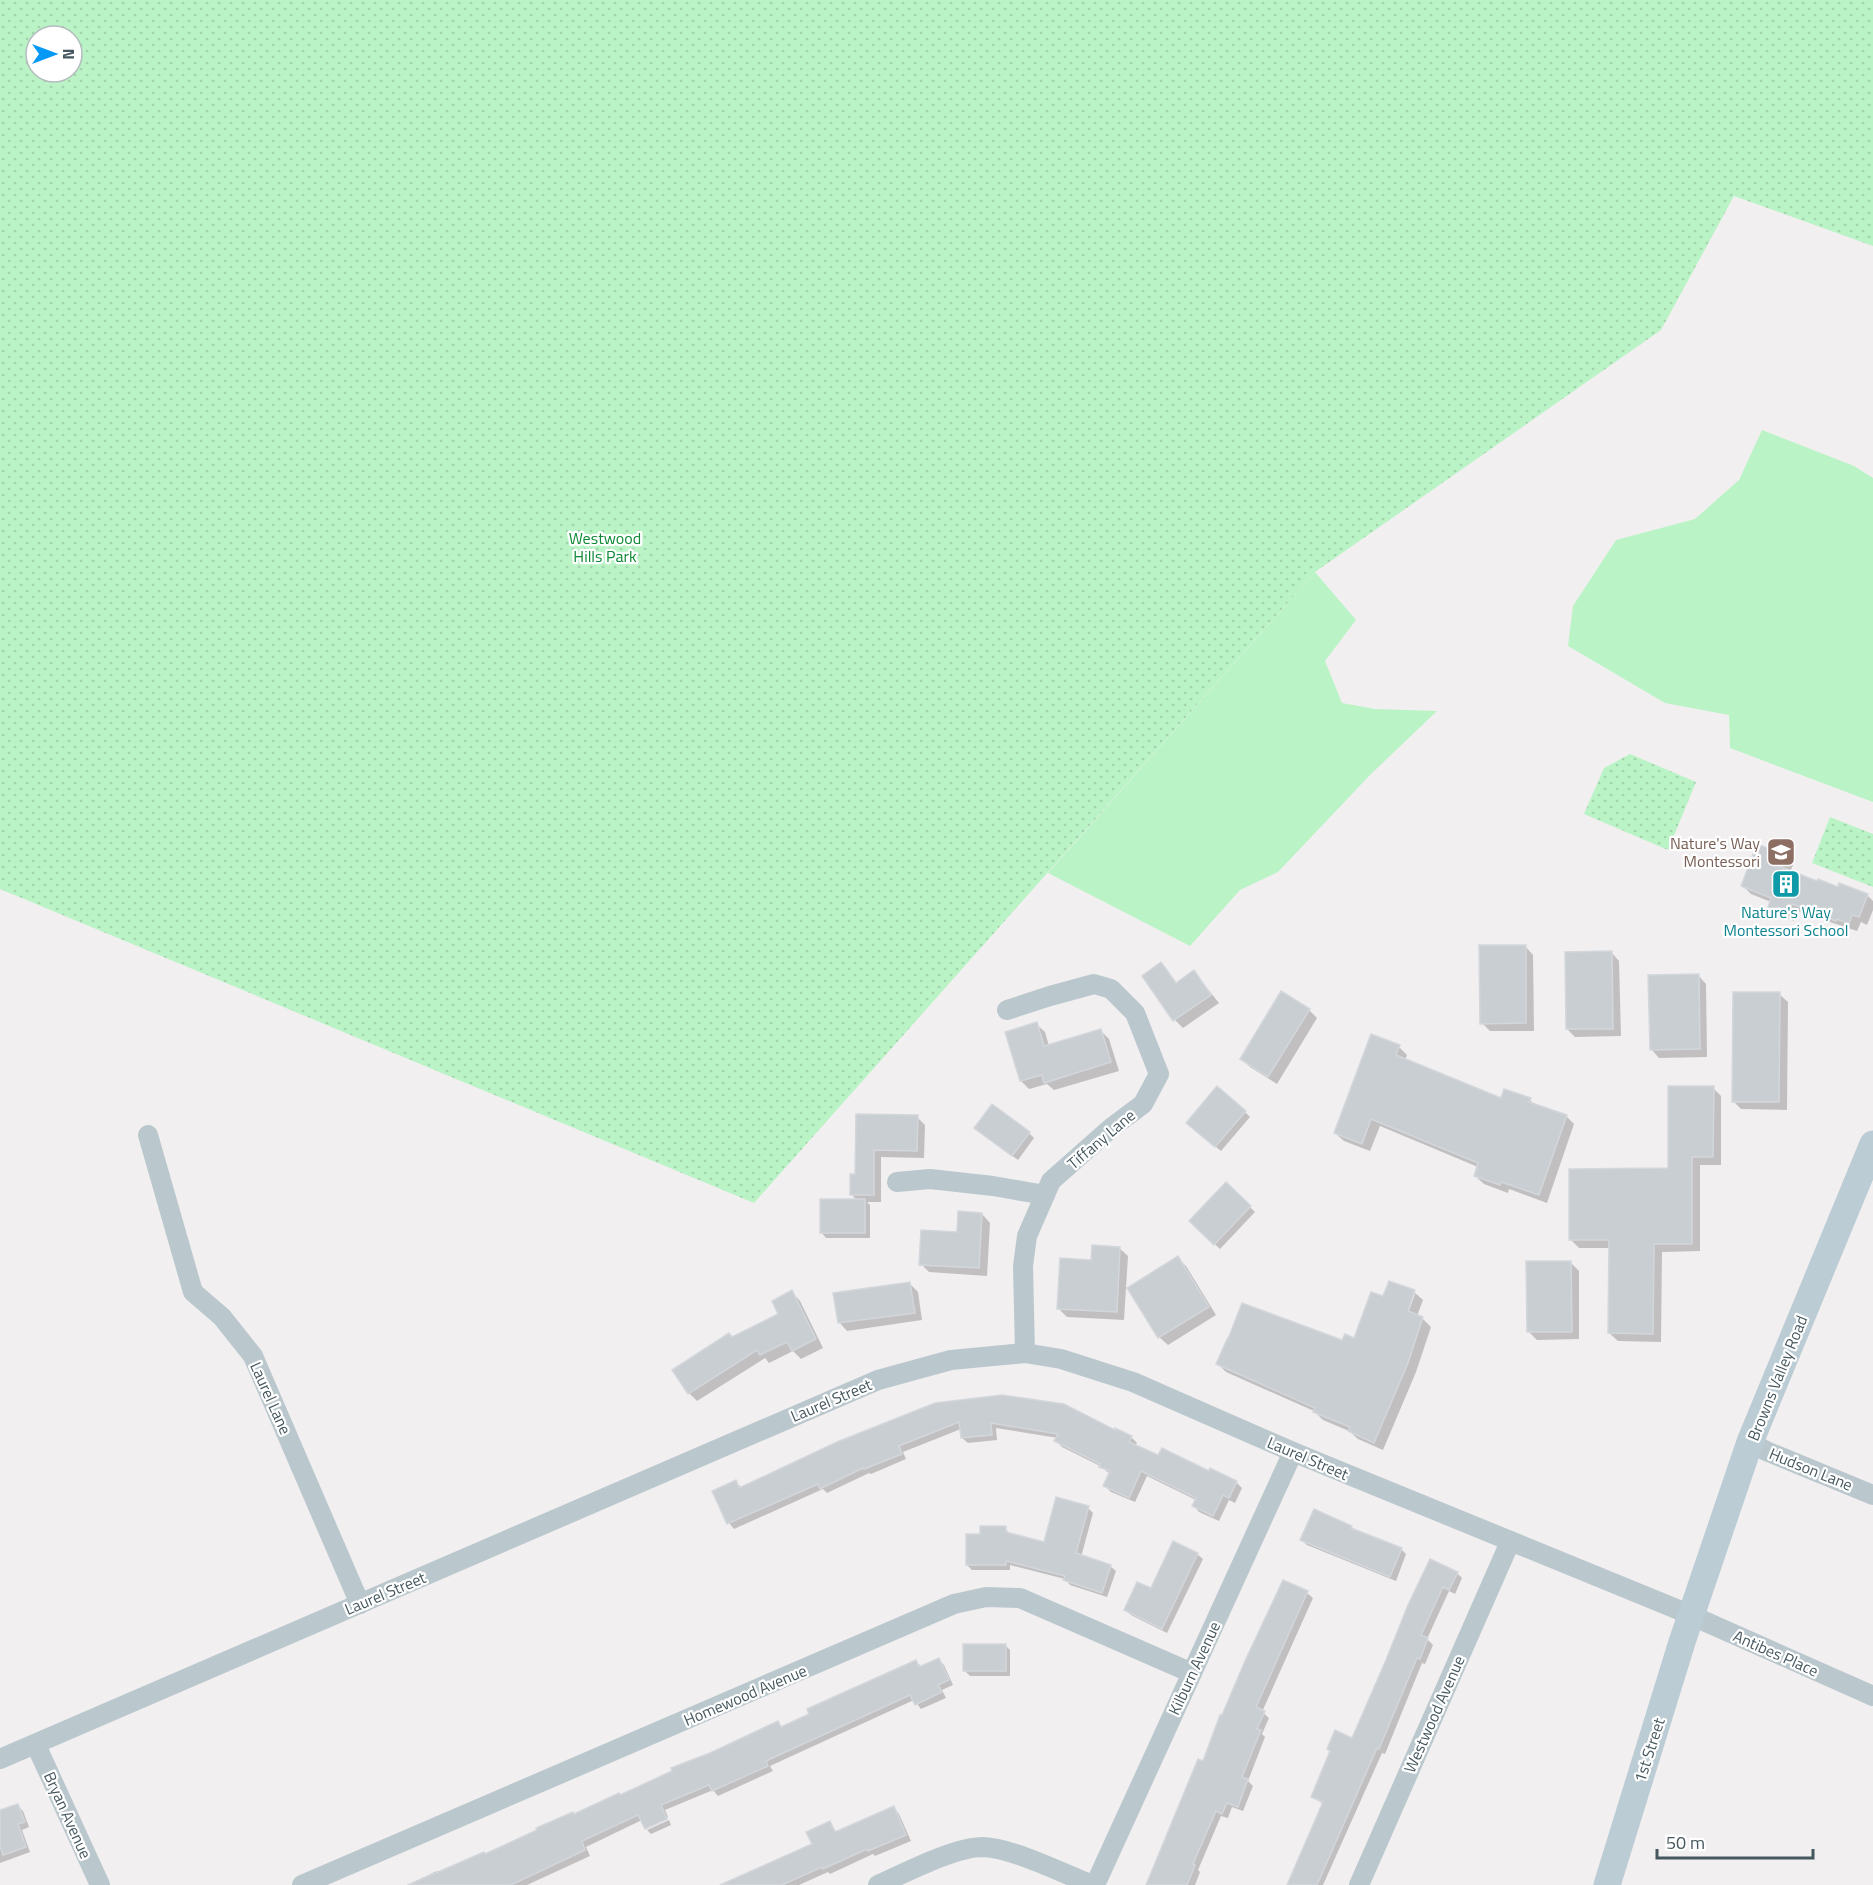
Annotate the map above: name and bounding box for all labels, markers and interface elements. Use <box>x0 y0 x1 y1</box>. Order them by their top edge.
north arrow <box>24 24 84 84</box>
text: N <box>57 48 81 60</box>
park label: Westwood Hills Park <box>569 526 641 568</box>
place label: Nature's Way Montessori <box>1670 831 1760 873</box>
school or university icon: Nature's Way Montessori <box>1765 836 1797 868</box>
building icon: Nature's Way Montessori School <box>1770 868 1802 900</box>
place label: Nature's Way Montessori School <box>1724 900 1848 942</box>
street label: Tiffany Lane <box>1062 1103 1140 1175</box>
street label: Browns Valley Road <box>1741 1312 1813 1444</box>
street label: Laurel Lane <box>244 1358 298 1438</box>
street label: Laurel Street <box>787 1372 876 1428</box>
street label: Laurel Street <box>1264 1430 1353 1486</box>
street label: Hudson Lane <box>1766 1441 1856 1497</box>
street label: Laurel Street <box>341 1565 430 1621</box>
street label: Kilburn Avenue <box>1162 1617 1226 1719</box>
street label: Antibes Place <box>1730 1624 1822 1682</box>
street label: Westwood Avenue <box>1397 1652 1471 1776</box>
street label: Homewood Avenue <box>680 1658 810 1732</box>
street label: 1st Street <box>1627 1714 1671 1785</box>
street label: Bryan Avenue <box>38 1768 98 1862</box>
scale bar <box>1657 1822 1813 1860</box>
text: 50 m <box>1666 1829 1705 1856</box>

